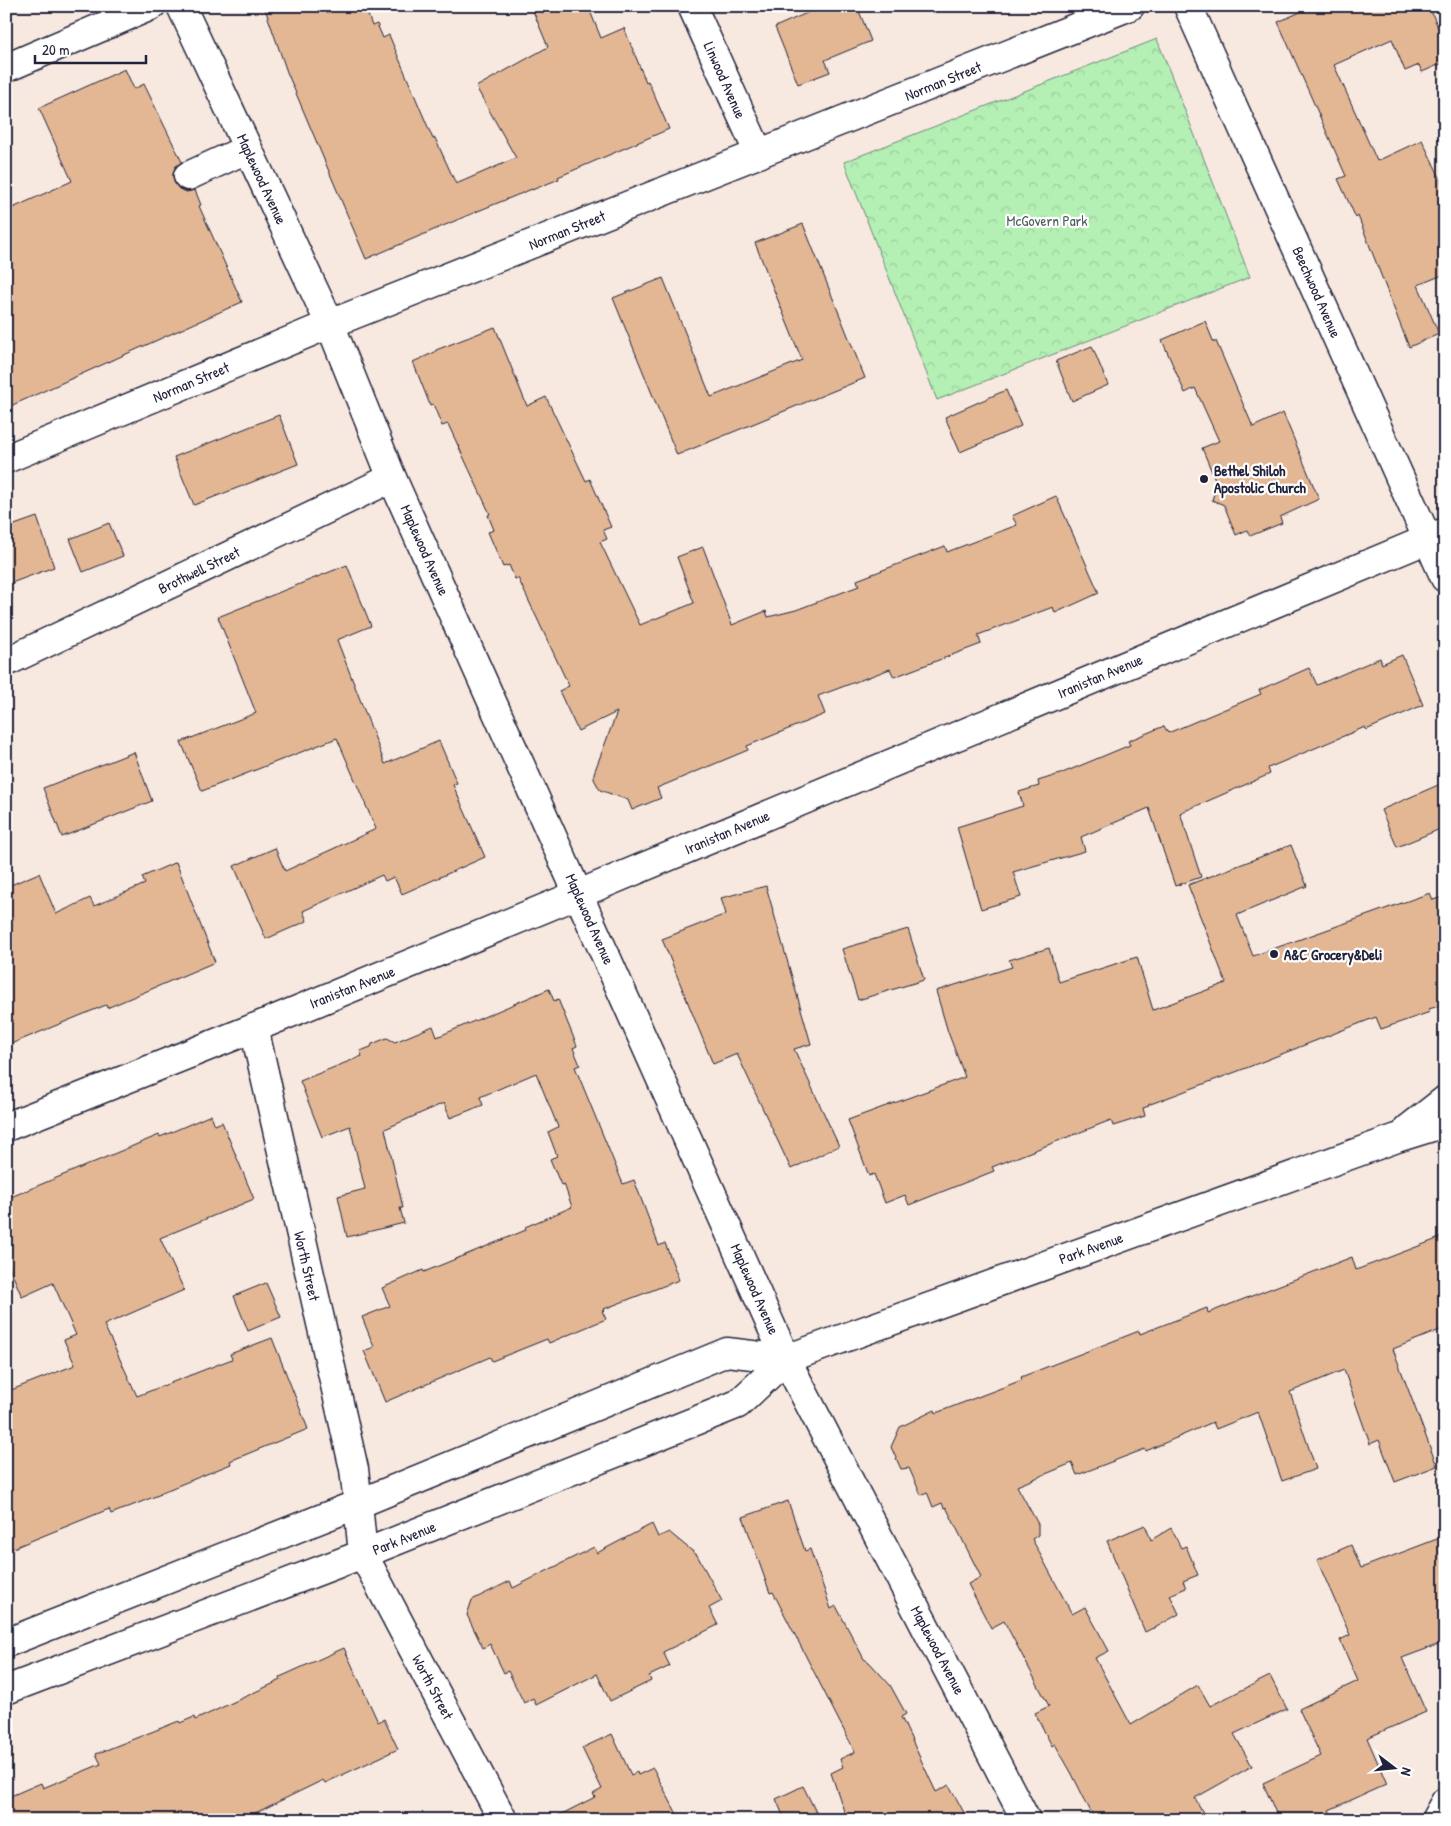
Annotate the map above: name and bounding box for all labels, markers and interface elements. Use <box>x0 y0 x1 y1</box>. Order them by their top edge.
scale bar <box>35 32 146 64</box>
street label: Linwood Avenue <box>699 38 751 122</box>
text: 20 m <box>42 39 69 60</box>
street label: Norman Street <box>902 56 985 106</box>
street label: Maplewood Avenue <box>232 130 292 228</box>
street label: Norman Street <box>526 205 609 255</box>
park label: McGovern Park <box>1006 210 1088 231</box>
street label: Beechwood Avenue <box>1287 243 1347 341</box>
street label: Norman Street <box>150 356 233 407</box>
place label: Bethel Shiloh Apostolic Church <box>1214 460 1307 499</box>
marker: Bethel Shiloh Apostolic Church <box>1198 473 1210 485</box>
street label: Maplewood Avenue <box>396 501 454 599</box>
street label: Brothwell Street <box>155 541 244 599</box>
street label: Iranistan Avenue <box>1054 649 1146 703</box>
street label: Iranistan Avenue <box>681 805 773 859</box>
street label: Maplewood Avenue <box>561 870 619 968</box>
place label: A&C Grocery&Deli <box>1284 944 1382 966</box>
marker: A&C Grocery&Deli <box>1268 948 1280 960</box>
street label: Iranistan Avenue <box>306 960 398 1014</box>
street label: Park Avenue <box>1056 1227 1126 1269</box>
street label: Worth Street <box>289 1229 325 1304</box>
street label: Maplewood Avenue <box>726 1240 784 1338</box>
street label: Park Avenue <box>369 1516 439 1560</box>
street label: Maplewood Avenue <box>906 1602 970 1698</box>
street label: Worth Street <box>407 1651 459 1724</box>
north arrow <box>1368 1744 1418 1794</box>
text: N <box>1397 1766 1417 1778</box>

